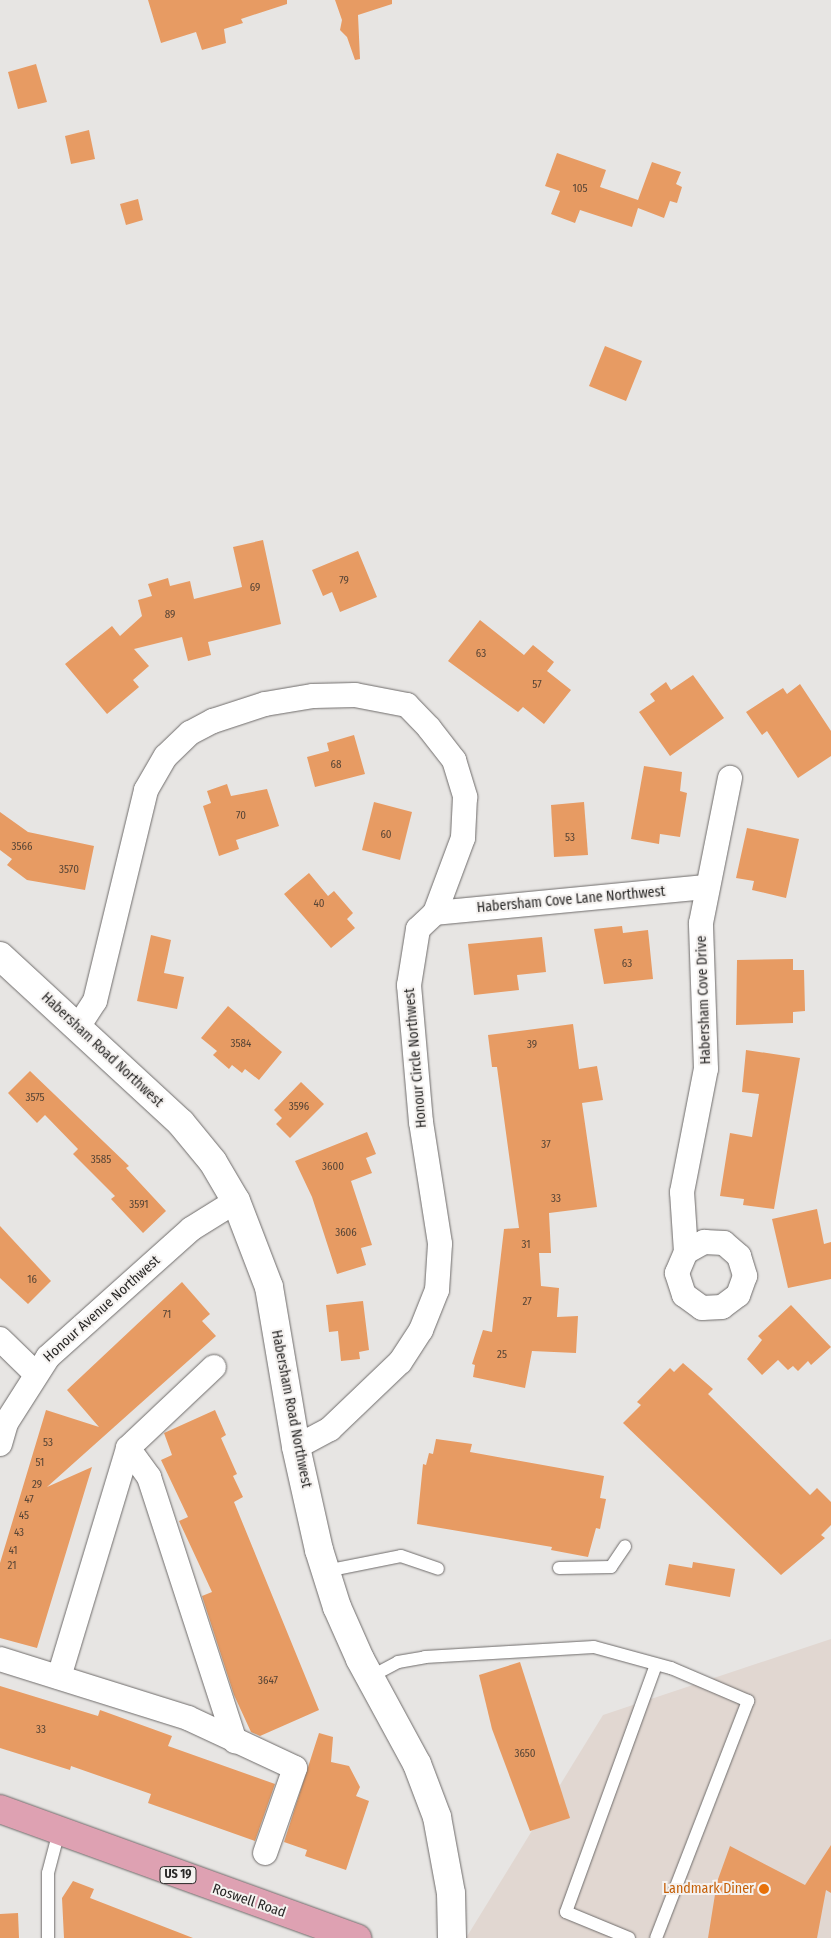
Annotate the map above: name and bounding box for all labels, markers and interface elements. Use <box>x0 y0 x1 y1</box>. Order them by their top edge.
house number: 105 <box>572 182 588 196</box>
house number: 79 <box>339 574 349 588</box>
house number: 69 <box>250 581 260 595</box>
house number: 89 <box>165 608 175 622</box>
house number: 63 <box>476 647 486 661</box>
house number: 57 <box>532 678 542 692</box>
house number: 68 <box>331 758 341 772</box>
house number: 70 <box>236 809 246 823</box>
house number: 60 <box>380 828 392 842</box>
house number: 53 <box>565 831 575 845</box>
house number: 3566 <box>12 840 32 854</box>
house number: 3570 <box>59 863 79 877</box>
street label: Habersham Cove Lane Northwest <box>476 883 666 917</box>
house number: 40 <box>313 897 325 911</box>
street label: Habersham Cove Drive <box>693 935 715 1065</box>
house number: 63 <box>622 957 632 971</box>
street label: Honour Circle Northwest <box>402 987 430 1129</box>
street label: Habersham Road Northwest <box>38 989 166 1111</box>
house number: 3584 <box>231 1037 251 1051</box>
house number: 39 <box>527 1038 537 1052</box>
house number: 3575 <box>25 1091 45 1105</box>
house number: 3596 <box>289 1100 309 1114</box>
house number: 37 <box>541 1138 551 1152</box>
house number: 3585 <box>91 1153 111 1167</box>
house number: 3600 <box>322 1160 344 1174</box>
house number: 33 <box>551 1192 561 1206</box>
house number: 3591 <box>129 1198 149 1212</box>
house number: 3606 <box>335 1226 357 1240</box>
house number: 31 <box>522 1238 530 1252</box>
street label: Honour Avenue Northwest <box>40 1252 164 1366</box>
house number: 16 <box>27 1273 37 1287</box>
house number: 27 <box>522 1295 532 1309</box>
house number: 71 <box>163 1308 171 1322</box>
street label: Habersham Road Northwest <box>267 1329 315 1489</box>
house number: 25 <box>497 1348 507 1362</box>
house number: 53 <box>43 1436 53 1450</box>
house number: 51 <box>36 1456 44 1470</box>
house number: 29 <box>32 1478 42 1492</box>
house number: 47 <box>24 1493 34 1507</box>
house number: 45 <box>19 1509 29 1523</box>
house number: 43 <box>14 1526 24 1540</box>
house number: 41 <box>8 1544 18 1558</box>
house number: 21 <box>8 1559 16 1573</box>
house number: 3647 <box>258 1674 278 1688</box>
house number: 33 <box>36 1723 46 1737</box>
house number: 3650 <box>514 1747 536 1761</box>
road number: US 19 <box>159 1866 197 1884</box>
street label: Roswell Road <box>210 1881 288 1921</box>
place label: Landmark Diner <box>663 1881 754 1897</box>
marker: Landmark Diner <box>758 1883 770 1895</box>

